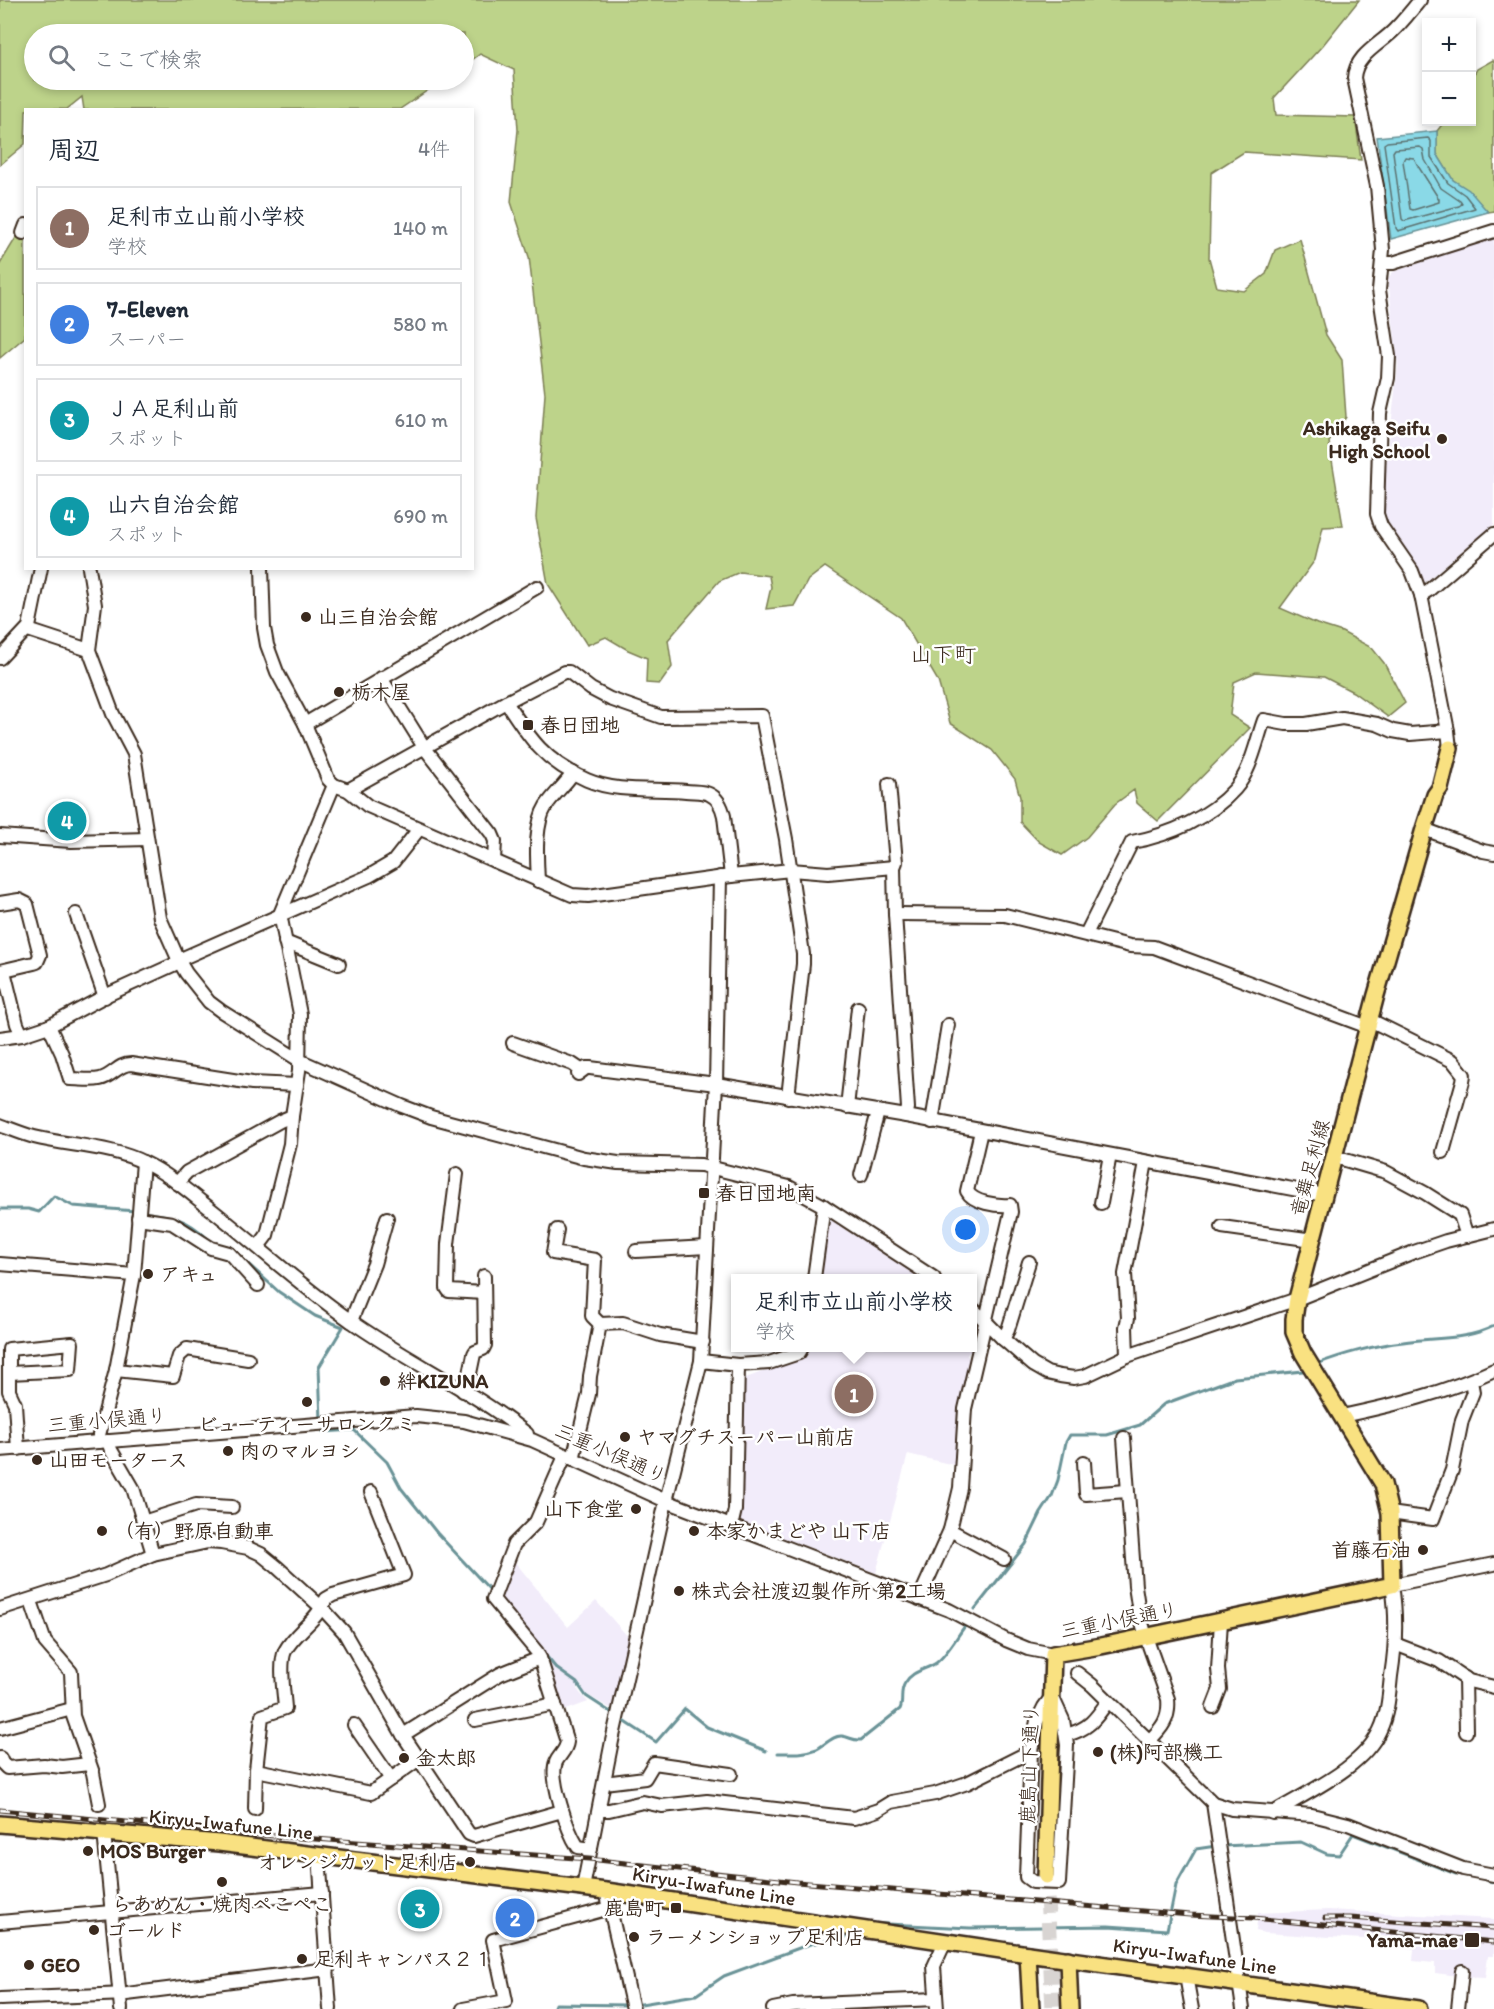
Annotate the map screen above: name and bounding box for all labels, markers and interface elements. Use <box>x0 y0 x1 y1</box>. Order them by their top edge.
map controls <box>1422 18 1476 126</box>
button: + <box>1422 18 1476 72</box>
search box <box>24 24 474 90</box>
icon: search <box>45 41 78 74</box>
text: ここで検索 <box>93 46 203 73</box>
button: − <box>1422 72 1476 126</box>
text: 周辺 <box>48 134 100 166</box>
text: 4件 <box>418 137 450 161</box>
text: 足利市立山前小学校 <box>107 203 305 230</box>
text: 1 <box>65 216 74 240</box>
text: 140 m <box>393 216 448 240</box>
text: 学校 <box>107 234 147 258</box>
text: 7-Eleven <box>107 296 189 323</box>
text: 2 <box>64 312 75 336</box>
text: 580 m <box>393 312 448 336</box>
text: スーパー <box>107 327 186 351</box>
text: ＪＡ足利山前 <box>107 395 239 422</box>
text: 3 <box>64 408 75 432</box>
text: 610 m <box>395 408 448 432</box>
place label: Ashikaga Seifu High School <box>1302 416 1431 464</box>
text: スポット <box>107 426 187 450</box>
marker: Ashikaga Seifu High School <box>1435 432 1449 446</box>
text: 山六自治会館 <box>107 491 239 518</box>
text: 4 <box>63 504 76 528</box>
text: 690 m <box>393 504 448 528</box>
text: スポット <box>107 522 187 546</box>
place label: 山三自治会館 <box>318 605 438 629</box>
marker: 山三自治会館 <box>299 610 313 624</box>
district label: 山下町 <box>910 641 976 668</box>
place label: 栃木屋 <box>351 680 411 704</box>
marker: 栃木屋 <box>332 685 346 699</box>
place label: 春日団地 <box>540 713 620 737</box>
marker: 春日団地 <box>521 718 535 732</box>
pin: 4 <box>48 798 86 844</box>
street label: 竜舞足利線 <box>1285 1117 1335 1219</box>
place label: 春日団地南 <box>716 1181 816 1205</box>
marker: 春日団地南 <box>697 1186 711 1200</box>
your location <box>951 1215 980 1244</box>
place label: アキュ <box>160 1262 218 1286</box>
marker: アキュ <box>141 1267 155 1281</box>
popup <box>731 1274 977 1352</box>
text: 足利市立山前小学校 <box>755 1288 953 1315</box>
text: 学校 <box>755 1319 795 1343</box>
place label: 絆KIZUNA <box>397 1369 488 1393</box>
pin: 1 <box>834 1372 874 1416</box>
marker: 絆KIZUNA <box>378 1374 392 1388</box>
marker: ビューティーサロンクミ <box>300 1395 314 1409</box>
street label: 三重小俣通り <box>46 1403 168 1437</box>
place label: ビューティーサロンクミ <box>198 1412 416 1436</box>
street label: 三重小俣通り <box>551 1418 671 1488</box>
place label: ヤマグチスーパー山前店 <box>637 1425 855 1449</box>
marker: ヤマグチスーパー山前店 <box>618 1430 632 1444</box>
place label: 肉のマルヨシ <box>240 1439 360 1463</box>
marker: 肉のマルヨシ <box>221 1444 235 1458</box>
place label: 山田モータース <box>49 1448 188 1472</box>
marker: 山田モータース <box>30 1453 44 1467</box>
place label: 山下食堂 <box>544 1497 624 1521</box>
marker: 山下食堂 <box>629 1502 643 1516</box>
place label: （有）野原自動車 <box>114 1519 274 1543</box>
place label: 本家かまどや 山下店 <box>706 1519 891 1543</box>
marker: （有）野原自動車 <box>95 1524 109 1538</box>
marker: 本家かまどや 山下店 <box>687 1524 701 1538</box>
place label: 首藤石油 <box>1331 1538 1411 1562</box>
marker: 首藤石油 <box>1416 1543 1430 1557</box>
place label: 株式会社渡辺製作所 第2工場 <box>691 1579 946 1603</box>
marker: 株式会社渡辺製作所 第2工場 <box>672 1584 686 1598</box>
street label: 三重小俣通り <box>1058 1597 1180 1643</box>
street label: 鹿島山下通り <box>1015 1704 1043 1824</box>
place label: (株)阿部機工 <box>1110 1740 1223 1765</box>
marker: (株)阿部機工 <box>1091 1745 1105 1759</box>
place label: 金太郎 <box>416 1746 476 1770</box>
marker: 金太郎 <box>397 1751 411 1765</box>
street label: Kiryu-Iwafune Line <box>148 1803 314 1845</box>
place label: MOS Burger <box>100 1839 207 1864</box>
marker: MOS Burger <box>81 1844 95 1858</box>
place label: オレンジカット足利店 <box>258 1850 458 1874</box>
marker: オレンジカット足利店 <box>463 1855 477 1869</box>
street label: Kiryu-Iwafune Line <box>631 1861 797 1911</box>
marker: らあめん・焼肉ぺこぺこ <box>215 1875 229 1889</box>
pin: 3 <box>400 1886 440 1932</box>
place label: らあめん・焼肉ぺこぺこ <box>112 1892 332 1916</box>
pin: 2 <box>496 1896 534 1940</box>
place label: 鹿島町 <box>604 1896 664 1920</box>
marker: 鹿島町 <box>669 1901 683 1915</box>
place label: ゴールド <box>106 1918 185 1942</box>
marker: ゴールド <box>87 1923 101 1937</box>
place label: ラーメンショップ足利店 <box>646 1925 864 1949</box>
place label: Yama-mae <box>1366 1928 1458 1952</box>
marker: ラーメンショップ足利店 <box>627 1930 641 1944</box>
marker: Yama-mae <box>1463 1931 1481 1949</box>
street label: Kiryu-Iwafune Line <box>1112 1933 1278 1979</box>
place label: 足利キャンパス２１ <box>314 1947 493 1971</box>
marker: 足利キャンパス２１ <box>295 1952 309 1966</box>
place label: GEO <box>41 1953 80 1977</box>
marker: GEO <box>22 1958 36 1972</box>

